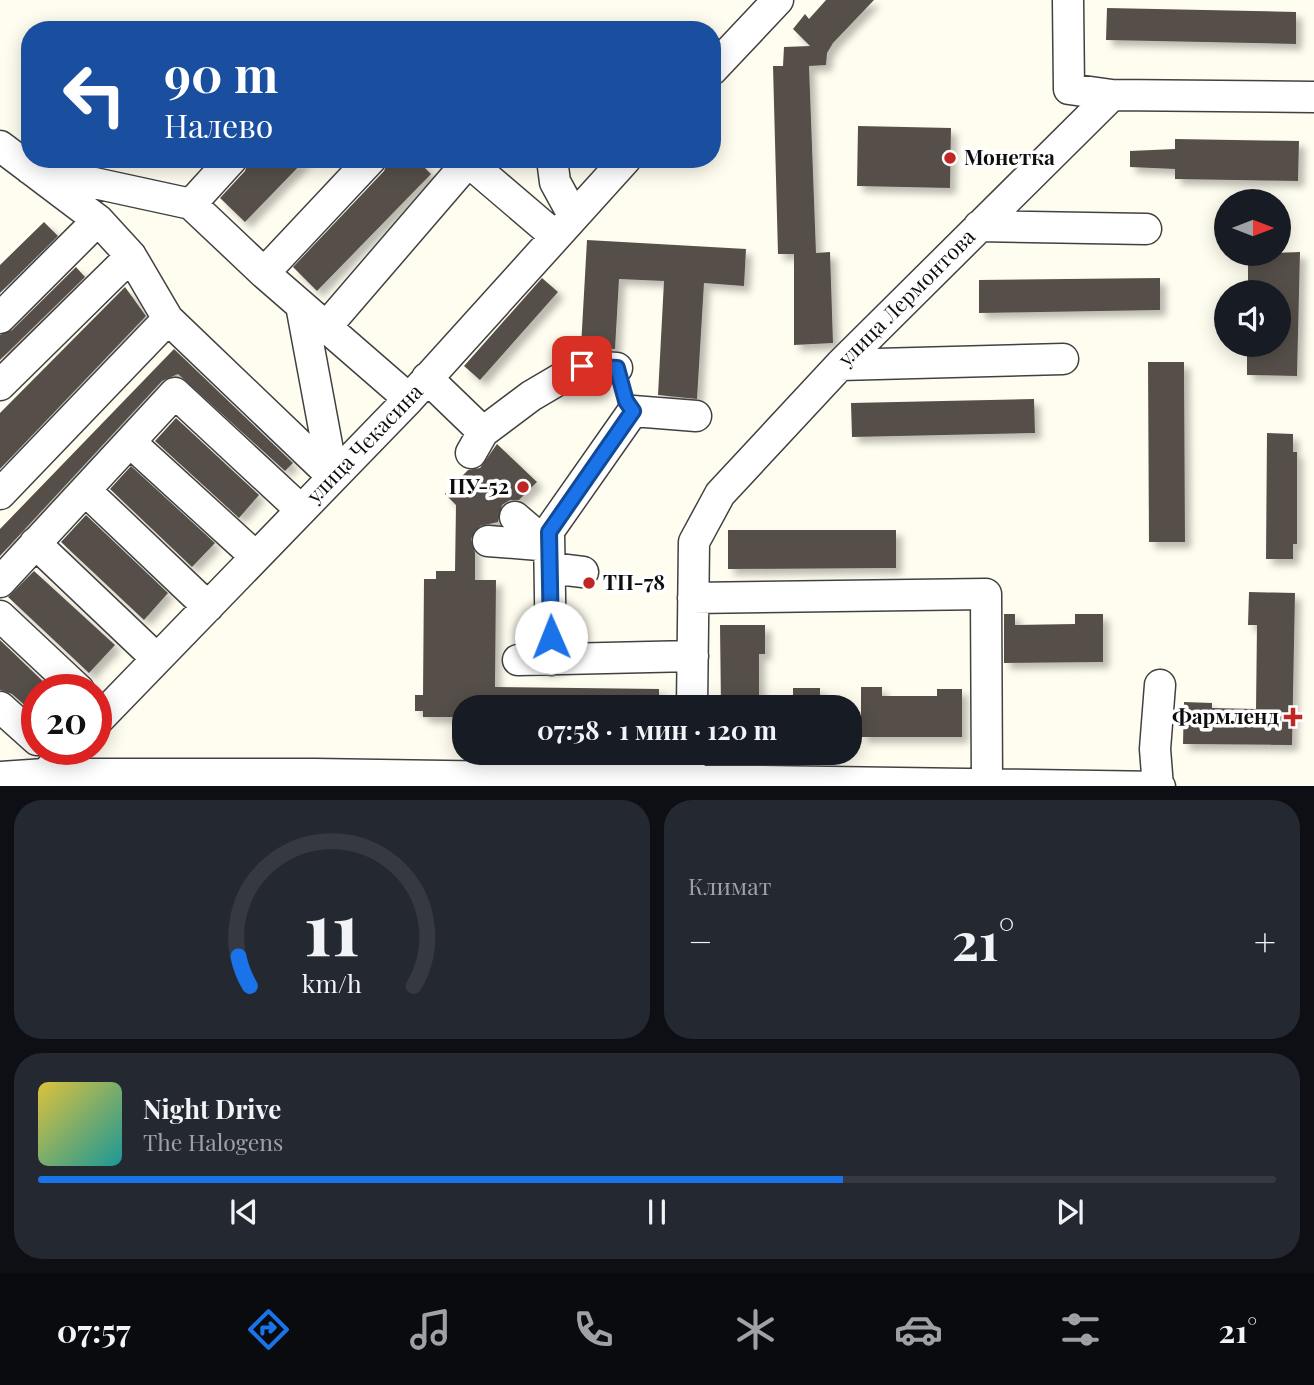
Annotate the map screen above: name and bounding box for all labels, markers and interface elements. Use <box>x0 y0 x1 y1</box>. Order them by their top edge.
text: 90 m <box>164 40 278 105</box>
icon: left <box>49 49 140 140</box>
text: Налево <box>164 103 273 146</box>
place label: Монетка <box>964 142 1055 170</box>
marker: Монетка <box>942 150 958 166</box>
north arrow <box>1214 189 1292 266</box>
map controls <box>1214 189 1291 357</box>
street label: улица Лермонтова <box>830 222 981 372</box>
button: sound <box>1214 280 1291 357</box>
pin <box>552 336 612 396</box>
icon: arrive <box>563 347 601 385</box>
street label: улица Чекасина <box>299 377 428 509</box>
place label: ПУ-52 <box>449 471 509 499</box>
marker: ПУ-52 <box>515 479 531 495</box>
place label: ТП-78 <box>603 567 665 595</box>
marker: ТП-78 <box>581 575 597 591</box>
position arrow <box>514 600 588 674</box>
speed limit sign: 20 <box>21 674 112 765</box>
place label: Фармленд <box>1172 701 1279 729</box>
marker: Фармленд <box>1285 709 1301 725</box>
text: 07:58 · 1 мин · 120 m <box>537 712 777 747</box>
text: Климат <box>688 870 771 901</box>
text: 11 <box>304 877 360 974</box>
text: 21° <box>952 905 1015 974</box>
text: − <box>688 915 713 966</box>
text: + <box>1254 915 1276 966</box>
text: km/h <box>302 965 362 998</box>
text: Night Drive <box>143 1091 281 1126</box>
text: The Halogens <box>143 1126 283 1157</box>
icon: previous <box>225 1193 263 1231</box>
icon: pause <box>638 1193 676 1231</box>
icon: next <box>1051 1193 1089 1231</box>
icon: directions <box>244 1305 293 1354</box>
icon: music <box>406 1305 455 1354</box>
icon: phone <box>569 1305 618 1354</box>
icon: climate <box>731 1305 780 1354</box>
icon: car <box>894 1305 943 1354</box>
icon: filters <box>1056 1305 1105 1354</box>
text: 07:57 <box>57 1308 130 1351</box>
text: 21° <box>1219 1308 1257 1351</box>

